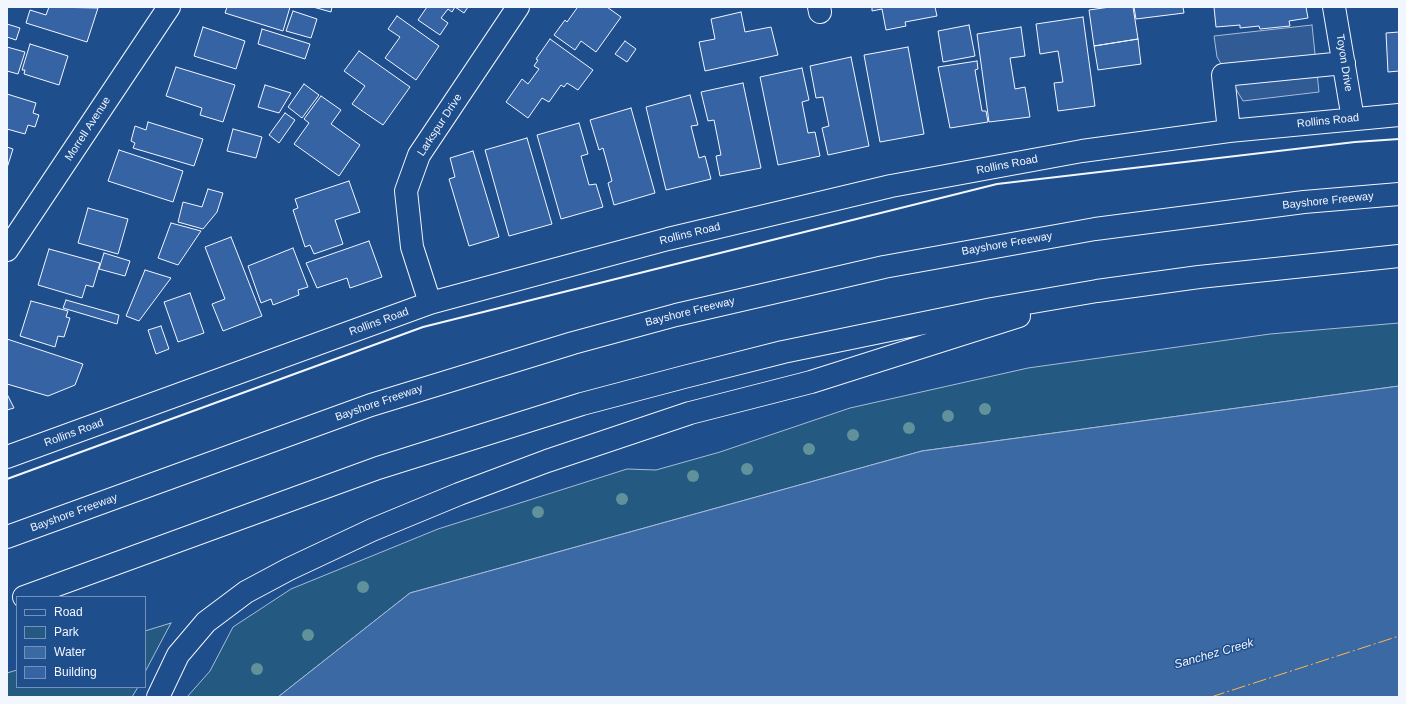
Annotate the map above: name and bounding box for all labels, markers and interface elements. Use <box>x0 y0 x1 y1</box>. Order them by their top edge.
street label: Toyon Drive <box>1333 33 1355 93</box>
street label: Larkspur Drive <box>415 91 465 159</box>
street label: Morrell Avenue <box>62 94 114 164</box>
street label: Rollins Road <box>1296 111 1360 131</box>
street label: Rollins Road <box>975 153 1039 177</box>
street label: Bayshore Freeway <box>1282 190 1374 212</box>
street label: Rollins Road <box>658 220 722 248</box>
street label: Bayshore Freeway <box>961 230 1053 258</box>
street label: Bayshore Freeway <box>644 295 736 329</box>
street label: Rollins Road <box>347 305 411 339</box>
street label: Bayshore Freeway <box>333 382 425 424</box>
street label: Rollins Road <box>42 416 106 450</box>
street label: Bayshore Freeway <box>29 491 119 535</box>
legend <box>16 596 146 688</box>
text: Road <box>54 605 83 619</box>
text: Park <box>54 625 79 639</box>
water label: Sanchez Creek <box>1173 636 1255 672</box>
text: Water <box>54 645 86 659</box>
text: Building <box>54 665 97 679</box>

